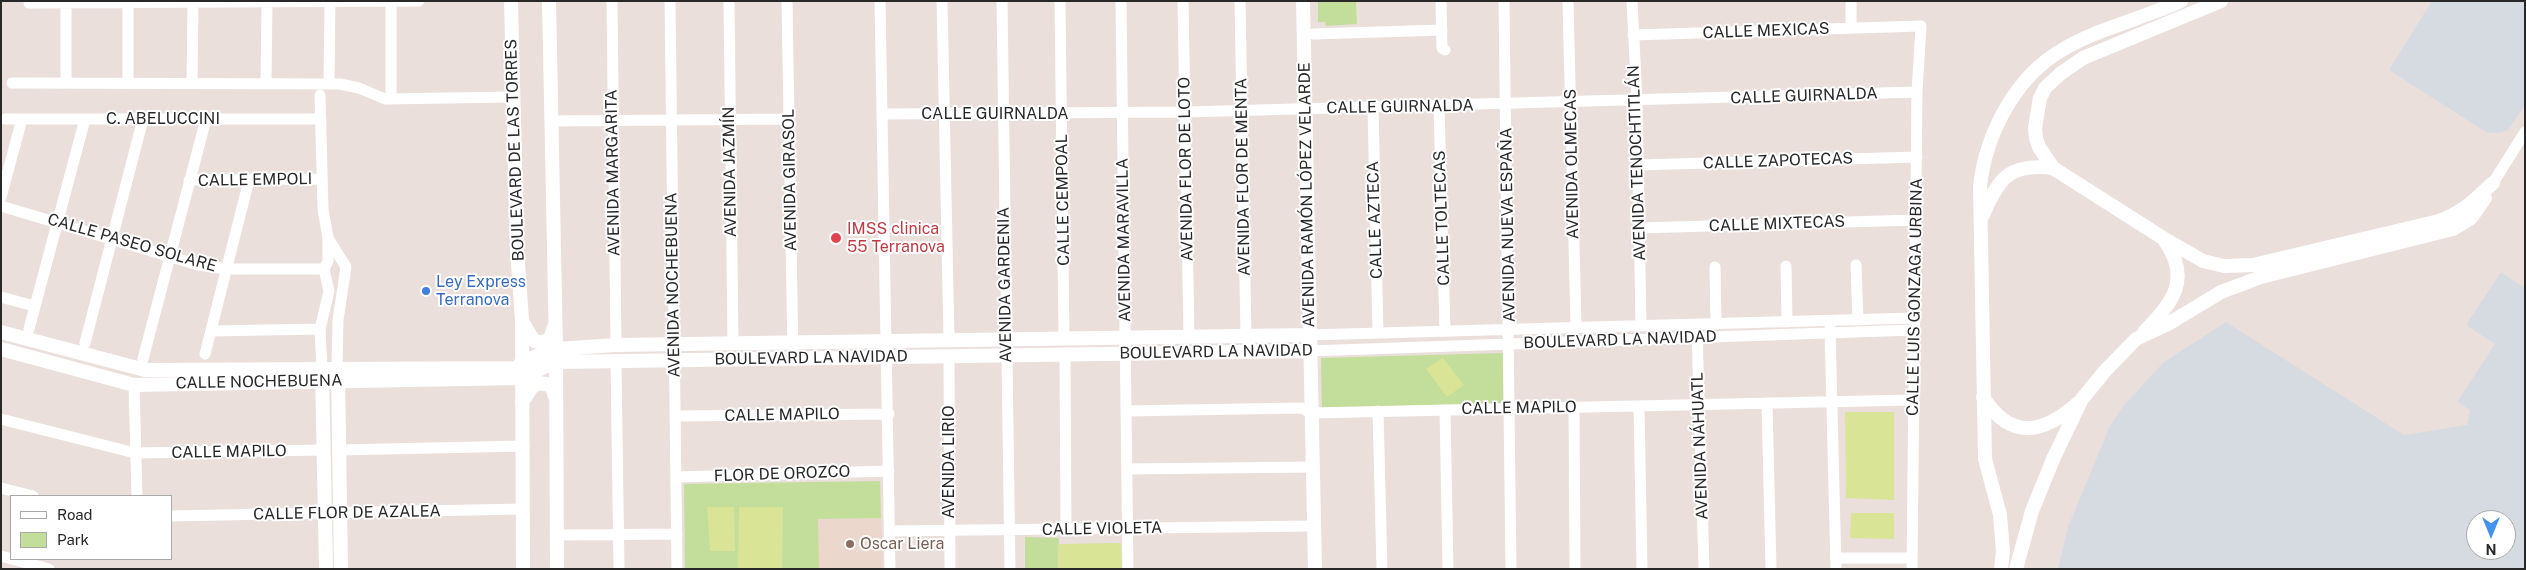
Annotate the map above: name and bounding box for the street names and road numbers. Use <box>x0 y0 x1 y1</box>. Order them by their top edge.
street label: CALLE MEXICAS <box>1702 19 1830 43</box>
street label: BOULEVARD DE LAS TORRES <box>502 39 528 261</box>
street label: AVENIDA RAMÓN LÓPEZ VELARDE <box>1295 62 1319 328</box>
street label: AVENIDA TENOCHTITLÁN <box>1624 65 1650 261</box>
street label: AVENIDA FLOR DE LOTO <box>1175 77 1197 261</box>
street label: AVENIDA FLOR DE MENTA <box>1232 78 1254 276</box>
street label: CALLE GUIRNALDA <box>1730 84 1878 108</box>
street label: AVENIDA MARGARITA <box>602 89 624 257</box>
street label: AVENIDA OLMECAS <box>1561 89 1583 239</box>
street label: CALLE GUIRNALDA <box>1326 96 1474 118</box>
street label: CALLE GUIRNALDA <box>921 104 1069 124</box>
street label: AVENIDA JAZMÍN <box>719 106 741 238</box>
street label: C. ABELUCCINI <box>106 109 220 129</box>
street label: AVENIDA GIRASOL <box>779 109 801 251</box>
street label: AVENIDA NUEVA ESPAÑA <box>1497 127 1519 323</box>
street label: CALLE CEMPOAL <box>1052 134 1074 266</box>
street label: CALLE ZAPOTECAS <box>1703 149 1853 173</box>
street label: CALLE TOLTECAS <box>1430 150 1454 286</box>
street label: AVENIDA MARAVILLA <box>1113 158 1135 322</box>
street label: CALLE AZTECA <box>1363 161 1387 279</box>
street label: CALLE EMPOLI <box>198 169 312 191</box>
street label: CALLE LUIS GONZAGA URBINA <box>1903 178 1927 416</box>
street label: AVENIDA NOCHEBUENA <box>662 192 684 378</box>
street label: AVENIDA GARDENIA <box>994 207 1016 363</box>
street label: CALLE PASEO SOLARE <box>45 210 219 276</box>
street label: CALLE MIXTECAS <box>1709 212 1845 236</box>
street label: BOULEVARD LA NAVIDAD <box>1523 327 1717 353</box>
street label: BOULEVARD LA NAVIDAD <box>1119 341 1313 363</box>
street label: BOULEVARD LA NAVIDAD <box>714 347 908 369</box>
street label: CALLE NOCHEBUENA <box>175 371 343 393</box>
street label: AVENIDA NÁHUATL <box>1688 372 1712 520</box>
street label: CALLE MAPILO <box>1461 397 1577 419</box>
street label: CALLE MAPILO <box>724 404 840 426</box>
street label: AVENIDA LIRIO <box>939 405 959 519</box>
street label: CALLE MAPILO <box>171 441 287 463</box>
street label: FLOR DE OROZCO <box>713 462 851 486</box>
street label: CALLE FLOR DE AZALEA <box>253 502 441 524</box>
street label: CALLE VIOLETA <box>1042 518 1162 540</box>

